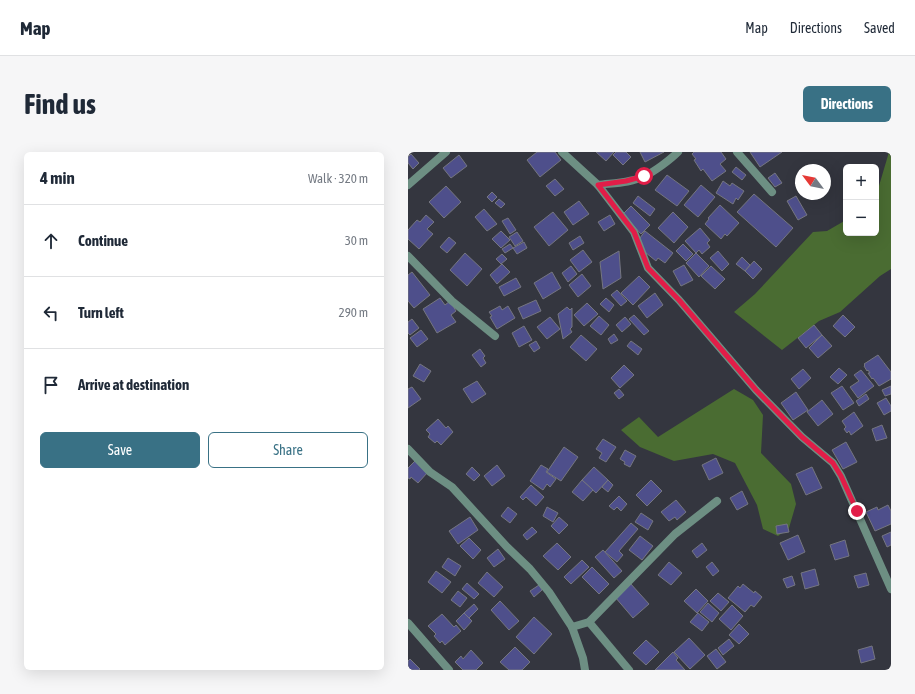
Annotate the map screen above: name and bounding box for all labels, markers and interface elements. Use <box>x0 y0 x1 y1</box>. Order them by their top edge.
text: Map <box>20 17 51 39</box>
text: Map <box>745 20 768 36</box>
text: Directions <box>790 20 842 36</box>
text: Saved <box>864 20 895 36</box>
button: Directions <box>803 86 891 122</box>
text: Find us <box>24 88 96 120</box>
north arrow <box>795 164 831 200</box>
map controls <box>843 164 879 236</box>
button: + <box>843 164 879 200</box>
route start <box>635 167 653 185</box>
text: 4 min <box>40 168 75 188</box>
text: Walk · 320 m <box>308 171 368 186</box>
button: − <box>843 200 879 236</box>
icon: ahead <box>40 230 62 252</box>
text: Continue <box>78 232 128 249</box>
text: 30 m <box>345 233 368 248</box>
icon: left <box>40 302 62 324</box>
text: Turn left <box>78 304 124 321</box>
text: 290 m <box>339 305 368 320</box>
icon: arrive <box>40 374 62 396</box>
text: Arrive at destination <box>78 376 189 393</box>
button: Save <box>40 432 200 468</box>
button: Share <box>208 432 368 468</box>
route end <box>848 502 866 520</box>

